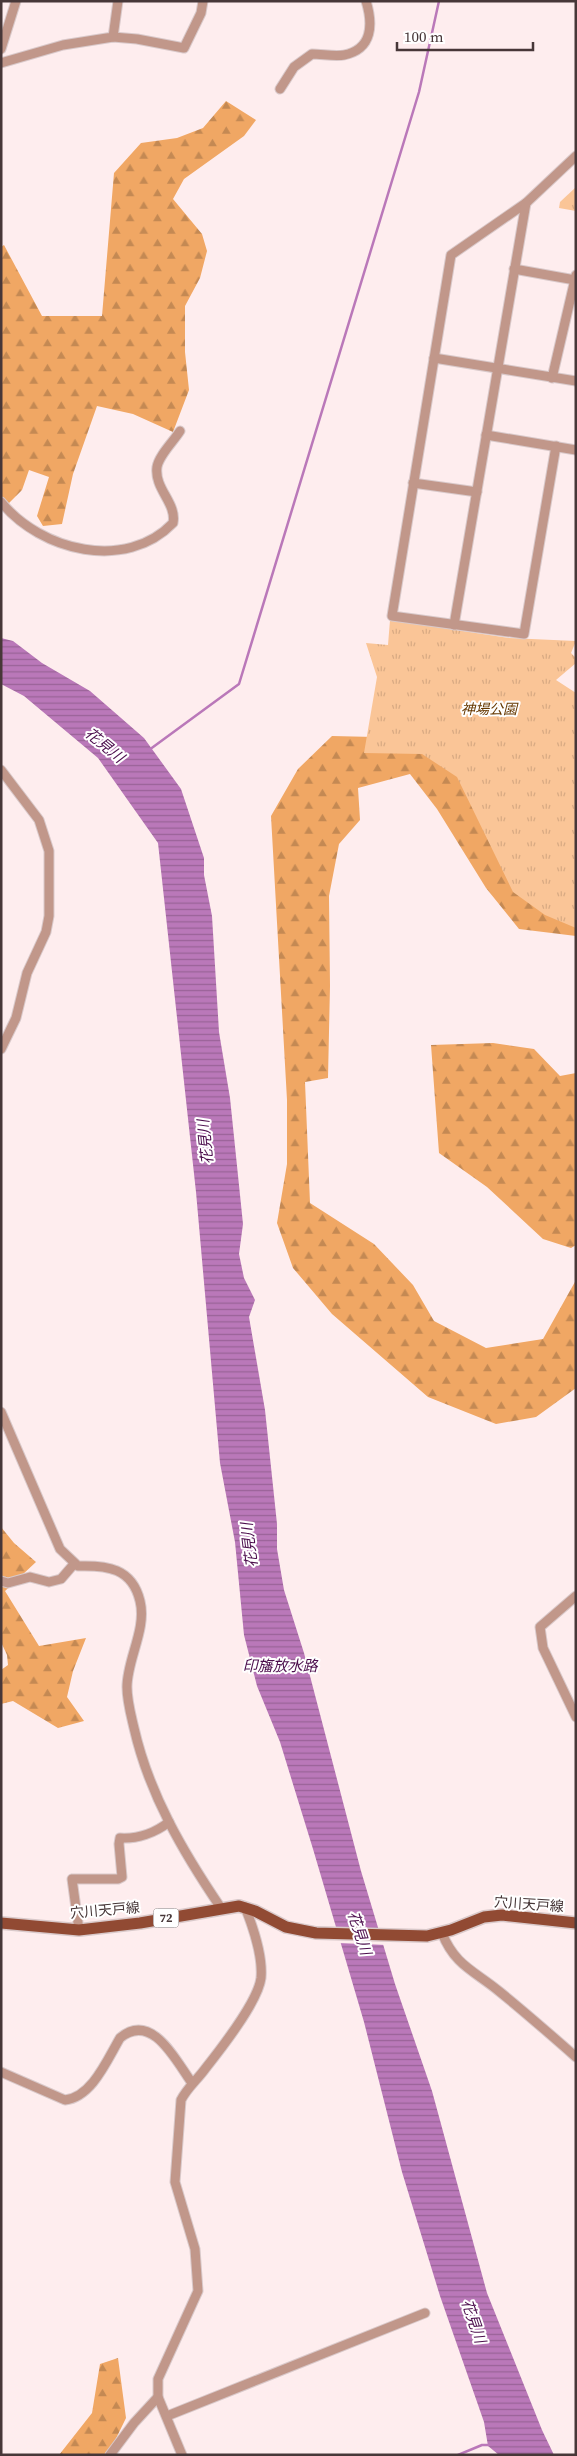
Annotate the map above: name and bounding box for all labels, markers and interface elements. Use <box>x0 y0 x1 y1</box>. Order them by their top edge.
scale bar <box>397 20 533 52</box>
text: 100 m <box>404 26 444 47</box>
park label: 神場公園 <box>461 699 519 719</box>
water label: 花見川 <box>81 723 131 769</box>
water label: 花見川 <box>192 1117 218 1165</box>
water label: 花見川 <box>236 1519 262 1569</box>
water label: 印旛放水路 <box>242 1655 319 1676</box>
street label: 穴川天戸線 <box>493 1892 565 1916</box>
street label: 穴川天戸線 <box>69 1897 141 1923</box>
water label: 花見川 <box>343 1908 378 1960</box>
road number: 72 <box>154 1909 178 1928</box>
water label: 花見川 <box>457 2296 492 2348</box>

